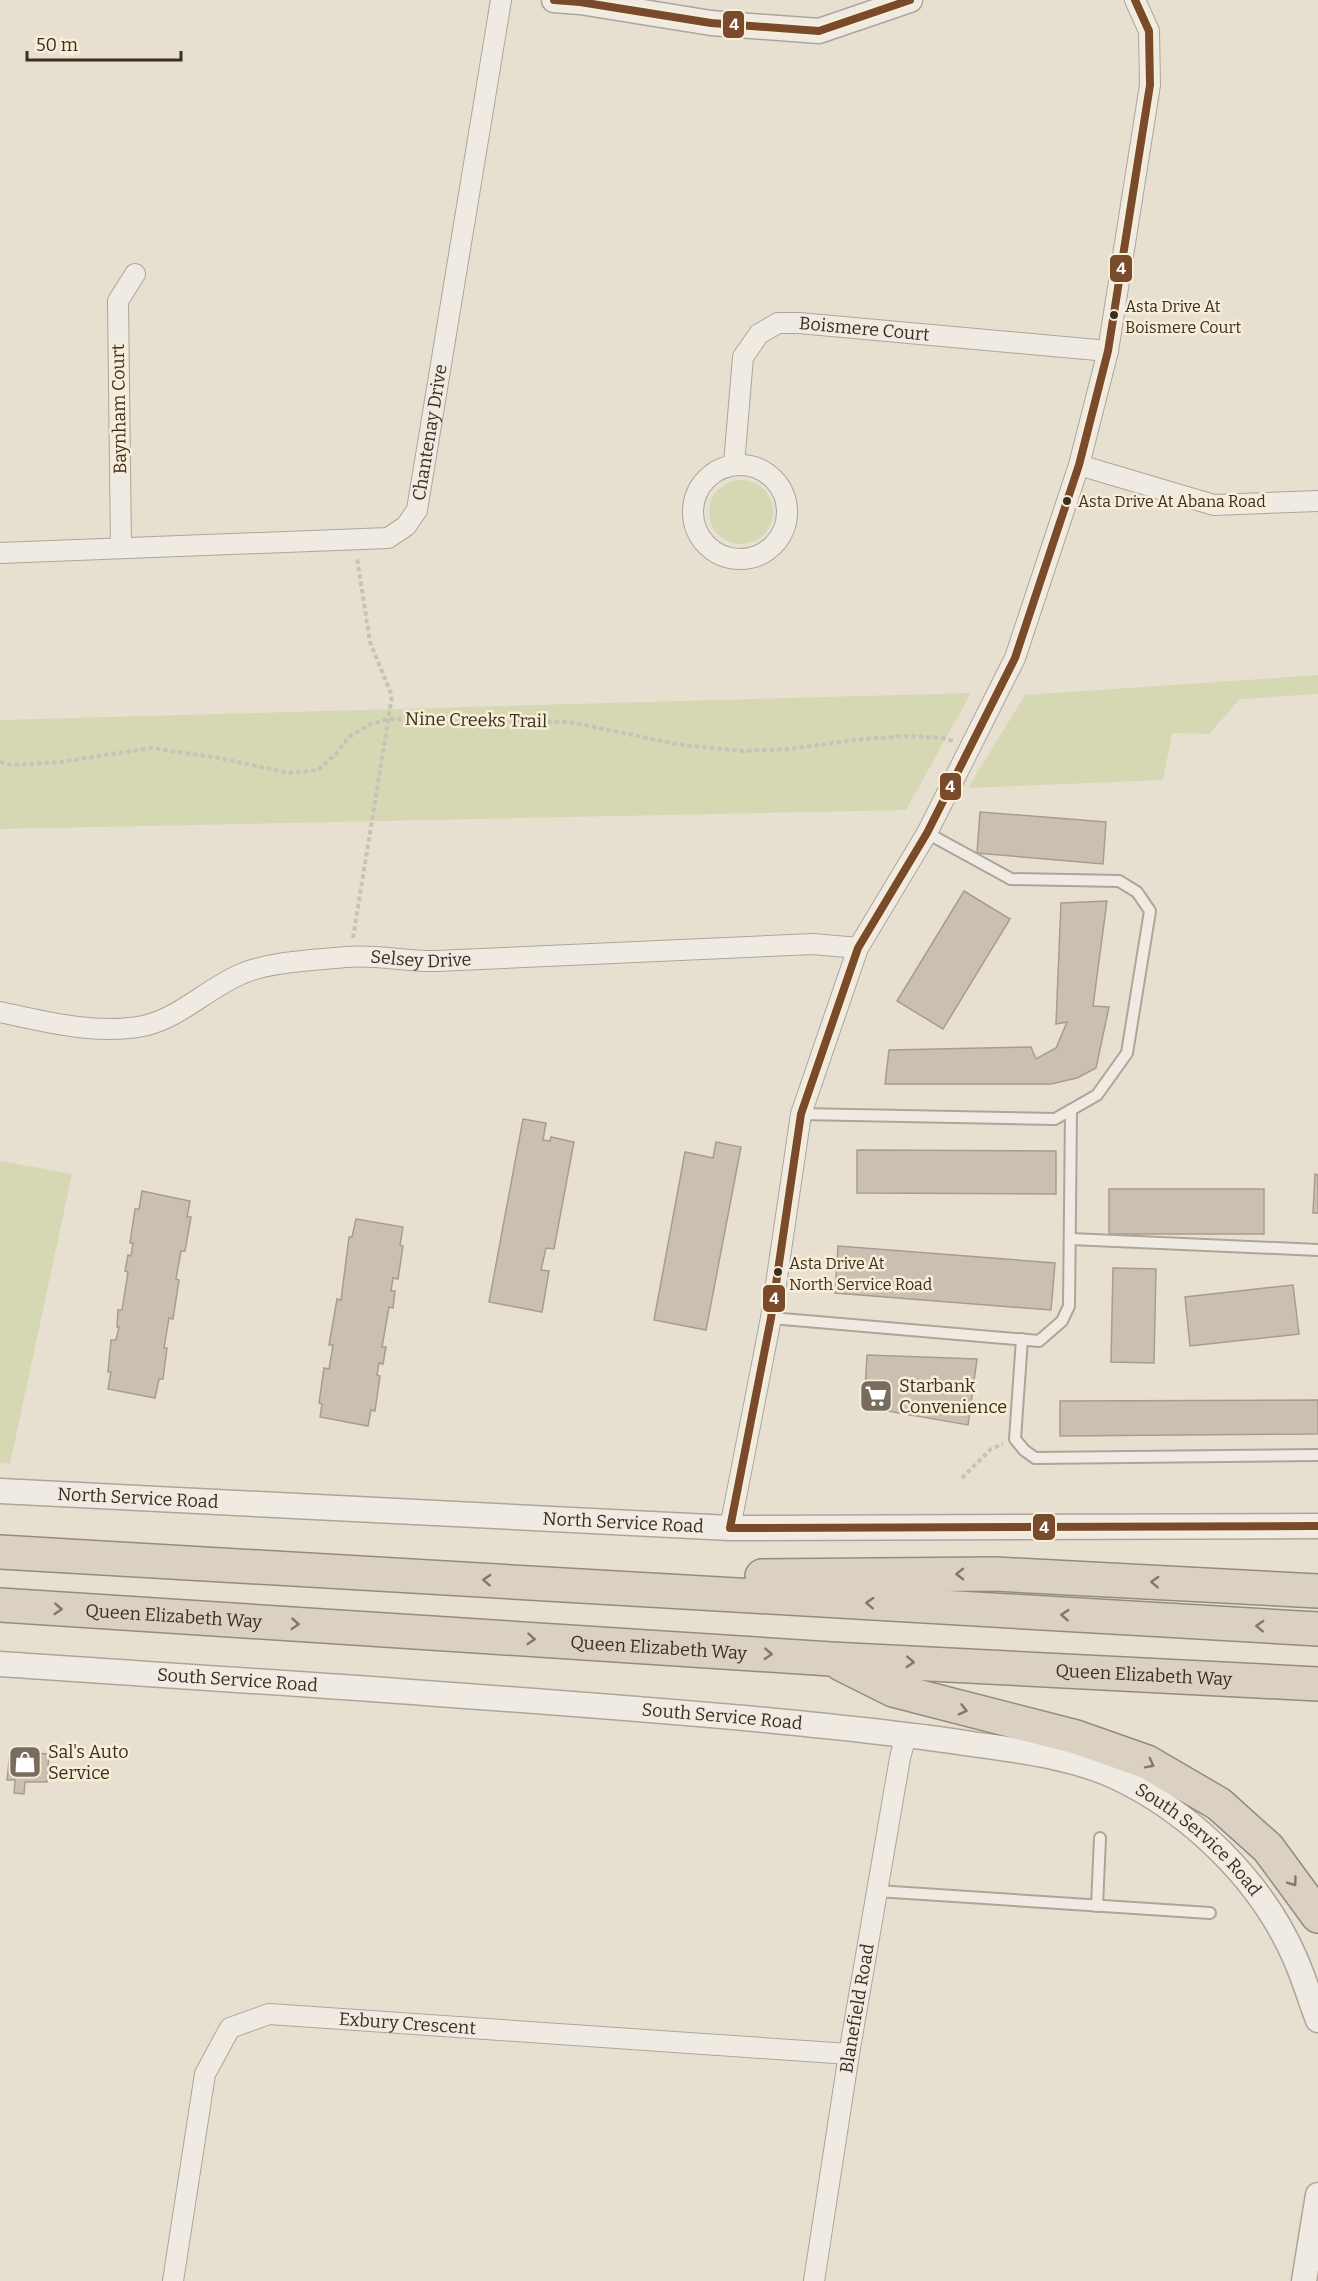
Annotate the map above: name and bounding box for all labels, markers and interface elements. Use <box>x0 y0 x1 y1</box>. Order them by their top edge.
line badge: 4 <box>722 10 745 39</box>
text: 4 <box>729 15 739 34</box>
scale bar <box>27 24 182 62</box>
text: 50 m <box>36 34 78 56</box>
line badge: 4 <box>1109 254 1133 283</box>
text: 4 <box>1116 259 1126 278</box>
place label: Asta Drive At Boismere Court <box>1125 297 1241 337</box>
marker: Asta Drive At Boismere Court <box>1108 309 1120 321</box>
street label: Boismere Court <box>798 312 931 346</box>
street label: Baynham Court <box>107 343 131 474</box>
street label: Chantenay Drive <box>408 363 452 502</box>
place label: Asta Drive At Abana Road <box>1078 492 1266 511</box>
marker: Asta Drive At Abana Road <box>1061 495 1073 507</box>
street label: Nine Creeks Trail <box>405 708 547 732</box>
line badge: 4 <box>939 772 962 801</box>
text: 4 <box>945 777 955 796</box>
street label: Selsey Drive <box>370 946 472 972</box>
place label: Asta Drive At North Service Road <box>789 1254 933 1294</box>
marker: Asta Drive At North Service Road <box>772 1266 784 1278</box>
line badge: 4 <box>762 1284 786 1313</box>
text: 4 <box>769 1289 779 1308</box>
place label: Starbank Convenience <box>899 1375 1007 1418</box>
supermarket icon: Starbank Convenience <box>858 1378 894 1414</box>
street label: North Service Road <box>57 1483 219 1513</box>
street label: North Service Road <box>542 1508 705 1538</box>
line badge: 4 <box>1032 1513 1056 1541</box>
text: 4 <box>1039 1518 1049 1537</box>
one-way arrow <box>955 1568 964 1580</box>
one-way arrow <box>482 1574 491 1587</box>
one-way arrow <box>1150 1576 1159 1589</box>
one-way arrow <box>866 1596 875 1609</box>
street label: Queen Elizabeth Way <box>85 1600 263 1633</box>
one-way arrow <box>54 1602 63 1615</box>
one-way arrow <box>1060 1608 1069 1621</box>
one-way arrow <box>290 1617 299 1630</box>
one-way arrow <box>1255 1620 1264 1633</box>
street label: Queen Elizabeth Way <box>570 1631 748 1665</box>
one-way arrow <box>527 1633 536 1646</box>
one-way arrow <box>763 1648 772 1661</box>
one-way arrow <box>906 1656 915 1669</box>
street label: Queen Elizabeth Way <box>1055 1660 1233 1691</box>
street label: South Service Road <box>156 1664 319 1696</box>
street label: South Service Road <box>641 1699 804 1735</box>
one-way arrow <box>957 1703 968 1715</box>
place label: Sal's Auto Service <box>48 1741 129 1784</box>
shop icon: Sal's Auto Service <box>7 1744 43 1780</box>
one-way arrow <box>1144 1757 1155 1769</box>
street label: South Service Road <box>1131 1778 1266 1900</box>
one-way arrow <box>1286 1875 1297 1886</box>
street label: Blanefield Road <box>835 1942 879 2075</box>
street label: Exbury Crescent <box>338 2008 477 2039</box>

